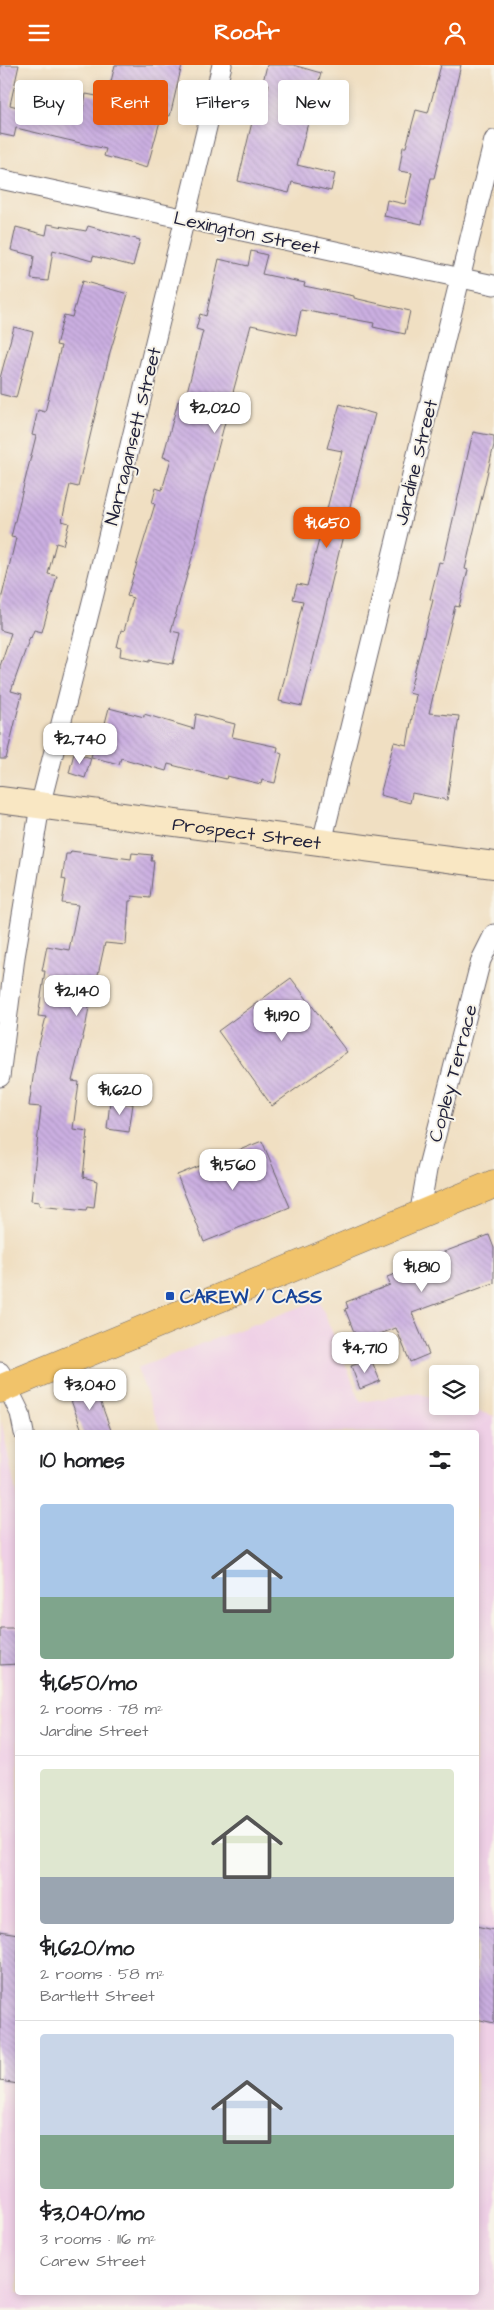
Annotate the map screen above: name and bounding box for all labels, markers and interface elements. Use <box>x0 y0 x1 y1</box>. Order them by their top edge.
text: Roofr <box>214 17 280 48</box>
icon: menu <box>25 19 53 47</box>
icon: person <box>441 19 469 47</box>
chip: Buy <box>15 80 83 125</box>
chip: Rent <box>93 80 168 125</box>
chip: Filters <box>178 80 268 125</box>
chip: New <box>278 80 349 125</box>
street label: Lexington Street <box>171 205 322 263</box>
street label: Narragansett Street <box>98 344 170 528</box>
pin: $2,020 <box>174 391 256 434</box>
street label: Jardine Street <box>388 396 445 528</box>
text: $2,020 <box>190 397 240 419</box>
pin: $1,650 <box>286 507 368 549</box>
text: $1,650 <box>304 512 350 534</box>
pin: $2,740 <box>39 723 121 765</box>
text: $2,740 <box>54 728 106 750</box>
street label: Prospect Street <box>171 811 323 857</box>
pin: $2,140 <box>36 975 118 1017</box>
text: $2,140 <box>55 980 99 1002</box>
pin: $1,190 <box>241 999 323 1042</box>
street label: Copley Terrace <box>422 1002 486 1145</box>
text: $1,190 <box>264 1005 300 1027</box>
pin: $1,620 <box>79 1073 161 1116</box>
text: $1,620 <box>98 1079 142 1101</box>
pin: $1,560 <box>192 1149 274 1191</box>
text: $1,560 <box>210 1154 256 1176</box>
pin: $1,810 <box>381 1251 463 1293</box>
text: $1,810 <box>404 1256 440 1278</box>
place label: CAREW / CASS <box>180 1284 322 1311</box>
marker: CAREW / CASS <box>164 1290 176 1302</box>
pin: $4,710 <box>324 1331 406 1374</box>
text: $4,710 <box>343 1337 387 1359</box>
map controls <box>429 1365 479 1415</box>
button: layers <box>429 1365 479 1415</box>
pin: $3,040 <box>49 1369 131 1411</box>
text: $3,040 <box>65 1374 115 1396</box>
text: 10 homes <box>40 1446 125 1475</box>
icon: filters <box>426 1446 454 1474</box>
icon: home <box>202 1536 292 1626</box>
text: $1,650/mo <box>40 1669 137 1698</box>
text: 2 rooms · 78 m² <box>40 1698 163 1720</box>
text: Jardine Street <box>40 1720 148 1742</box>
icon: home <box>202 1802 292 1892</box>
text: $1,620/mo <box>40 1934 134 1963</box>
text: 2 rooms · 58 m² <box>40 1963 165 1985</box>
text: Bartlett Street <box>40 1985 155 2007</box>
icon: home <box>202 2067 292 2157</box>
text: $3,040/mo <box>40 2199 145 2228</box>
text: 3 rooms · 116 m² <box>40 2228 156 2250</box>
text: Carew Street <box>40 2250 146 2272</box>

